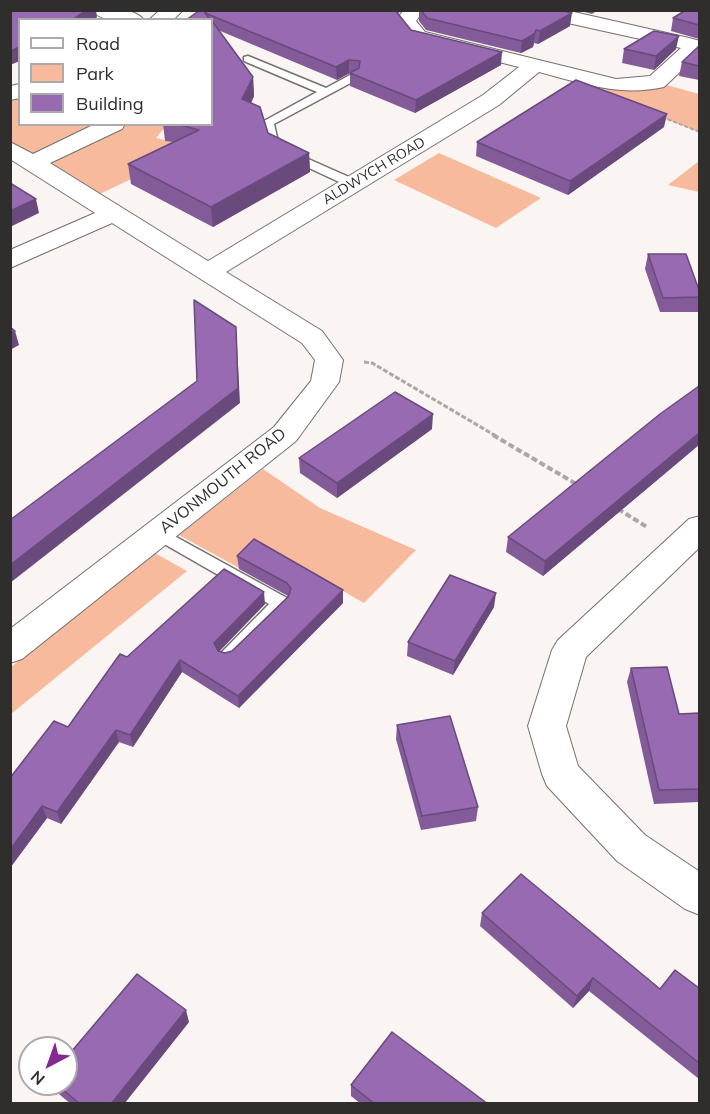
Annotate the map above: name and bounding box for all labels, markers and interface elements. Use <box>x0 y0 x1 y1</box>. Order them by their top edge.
legend <box>18 18 213 126</box>
text: Road <box>76 32 120 55</box>
text: Park <box>76 62 114 85</box>
text: Building <box>76 92 144 115</box>
street label: ALDWYCH ROAD <box>320 134 428 208</box>
street label: AVONMOUTH ROAD <box>156 424 290 538</box>
north arrow <box>18 1036 78 1096</box>
text: N <box>26 1067 49 1090</box>

